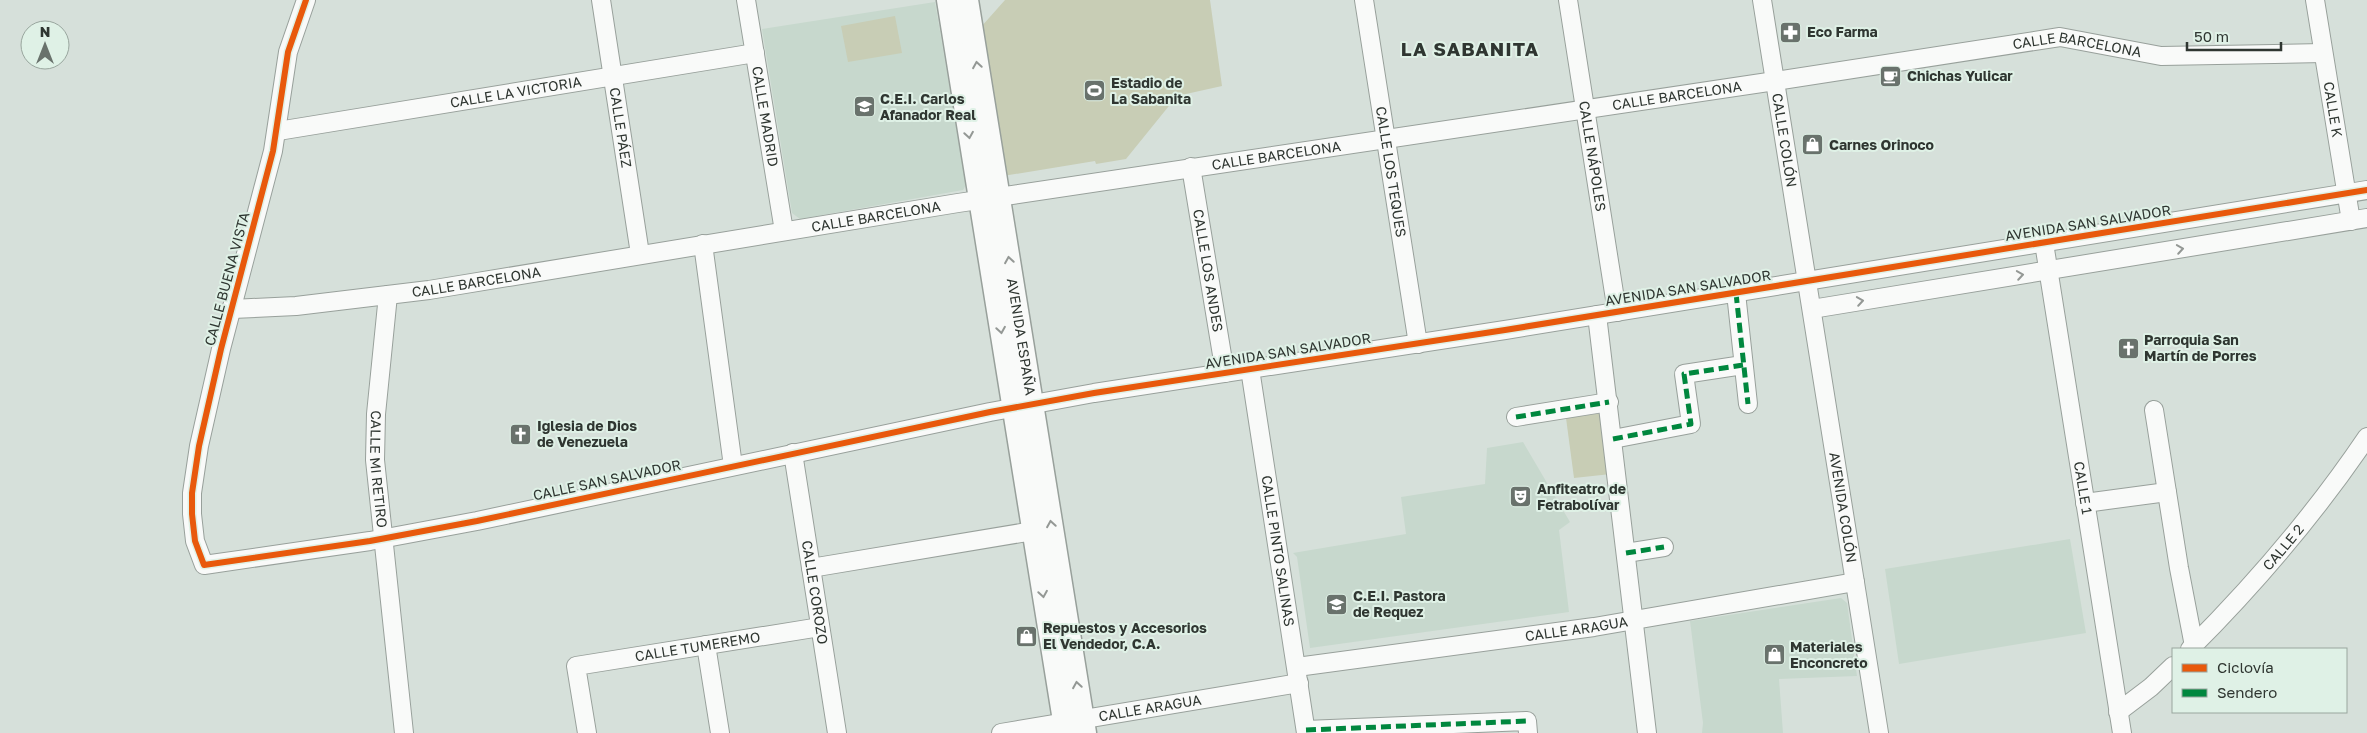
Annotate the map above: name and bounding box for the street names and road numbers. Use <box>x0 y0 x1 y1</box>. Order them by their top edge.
street label: CALLE BARCELONA <box>2011 28 2144 60</box>
street label: CALLE MADRID <box>749 65 782 168</box>
street label: CALLE LA VICTORIA <box>449 72 583 111</box>
street label: CALLE BARCELONA <box>1611 77 1743 113</box>
street label: CALLE K <box>2320 80 2346 139</box>
street label: CALLE PÁEZ <box>607 86 636 169</box>
street label: CALLE COLÓN <box>1769 92 1801 188</box>
street label: CALLE NÁPOLES <box>1576 99 1610 213</box>
street label: CALLE LOS TEQUES <box>1373 105 1410 238</box>
street label: CALLE BARCELONA <box>1210 137 1343 173</box>
street label: CALLE BARCELONA <box>810 197 942 235</box>
street label: AVENIDA SAN SALVADOR <box>2004 201 2172 244</box>
street label: CALLE LOS ANDES <box>1190 208 1227 333</box>
street label: CALLE BUENA VISTA <box>200 210 253 348</box>
street label: CALLE BARCELONA <box>411 263 543 300</box>
street label: AVENIDA SAN SALVADOR <box>1604 266 1772 309</box>
street label: AVENIDA ESPAÑA <box>1004 277 1040 397</box>
street label: AVENIDA SAN SALVADOR <box>1204 329 1372 372</box>
street label: CALLE MI RETIRO <box>367 410 391 529</box>
street label: AVENIDA COLÓN <box>1826 451 1861 564</box>
street label: CALLE SAN SALVADOR <box>531 456 682 504</box>
street label: CALLE 1 <box>2071 460 2096 516</box>
street label: CALLE PINTO SALINAS <box>1258 474 1298 628</box>
street label: CALLE 2 <box>2259 521 2307 574</box>
street label: CALLE COROZO <box>799 539 832 645</box>
street label: CALLE ARAGUA <box>1524 612 1630 644</box>
street label: CALLE TUMEREMO <box>634 628 761 664</box>
street label: CALLE ARAGUA <box>1097 690 1203 724</box>

